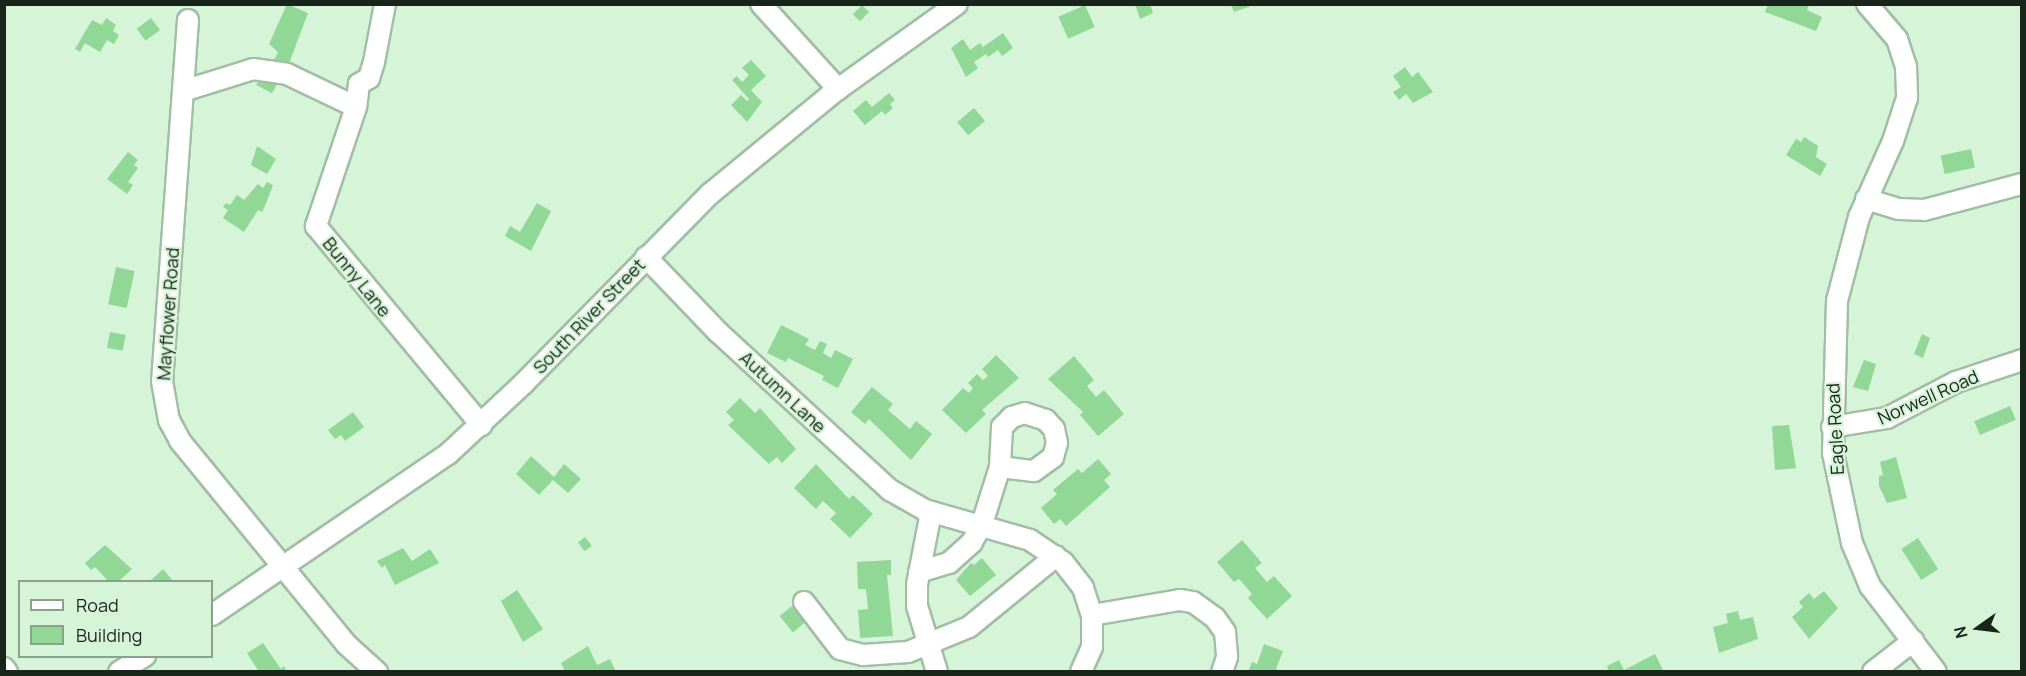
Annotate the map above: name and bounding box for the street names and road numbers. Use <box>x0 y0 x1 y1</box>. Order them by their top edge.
street label: Bunny Lane <box>318 233 396 321</box>
street label: Mayflower Road <box>153 247 183 381</box>
street label: South River Street <box>529 254 649 378</box>
street label: Autumn Lane <box>735 347 831 437</box>
street label: Norwell Road <box>1874 365 1982 429</box>
street label: Eagle Road <box>1822 383 1848 475</box>

